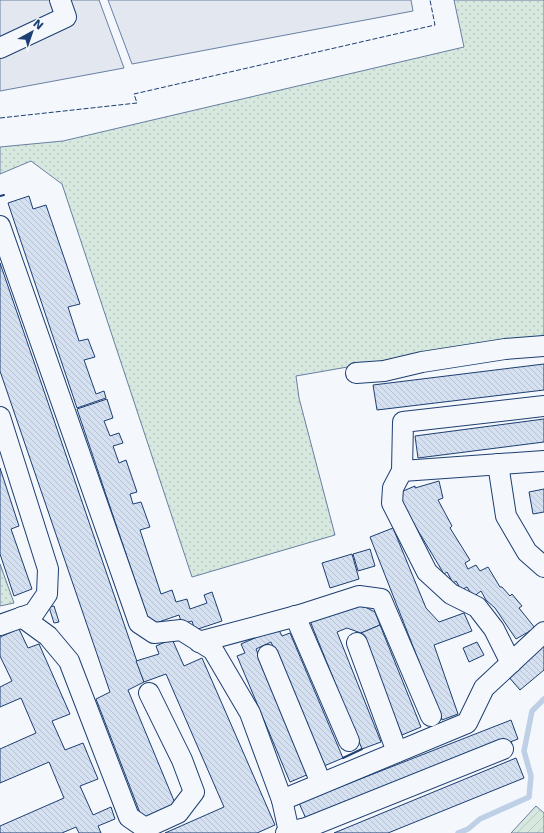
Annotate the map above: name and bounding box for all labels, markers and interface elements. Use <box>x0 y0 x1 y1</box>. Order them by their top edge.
north arrow <box>12 12 52 52</box>
text: N <box>30 17 46 33</box>

